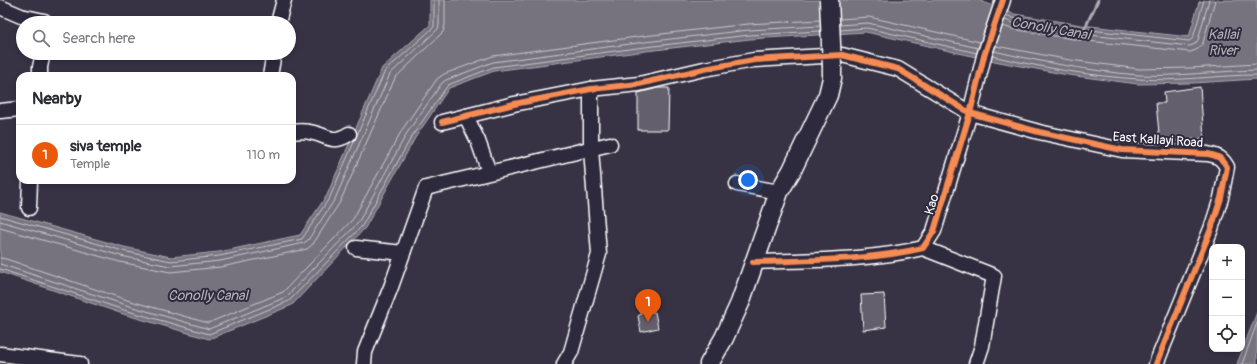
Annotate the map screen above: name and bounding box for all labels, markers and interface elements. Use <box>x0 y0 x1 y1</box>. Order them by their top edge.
water label: Conolly Canal <box>1010 13 1093 44</box>
search box <box>16 16 296 60</box>
water label: Kallai River <box>1208 26 1241 59</box>
icon: search <box>30 27 52 49</box>
text: Search here <box>62 29 135 48</box>
text: Nearby <box>32 88 81 109</box>
street label: East Kallayi Road <box>1112 129 1204 151</box>
text: siva temple <box>70 137 141 156</box>
text: 1 <box>42 147 48 163</box>
text: 110 m <box>247 147 280 163</box>
text: Temple <box>70 156 110 172</box>
your location <box>738 170 758 190</box>
street label: Kao <box>921 192 943 217</box>
map controls <box>1209 244 1245 352</box>
button: + <box>1209 244 1245 280</box>
button: − <box>1209 280 1245 316</box>
water label: Conolly Canal <box>168 287 250 304</box>
pin: 1 <box>635 289 661 322</box>
button: locate <box>1209 316 1245 352</box>

